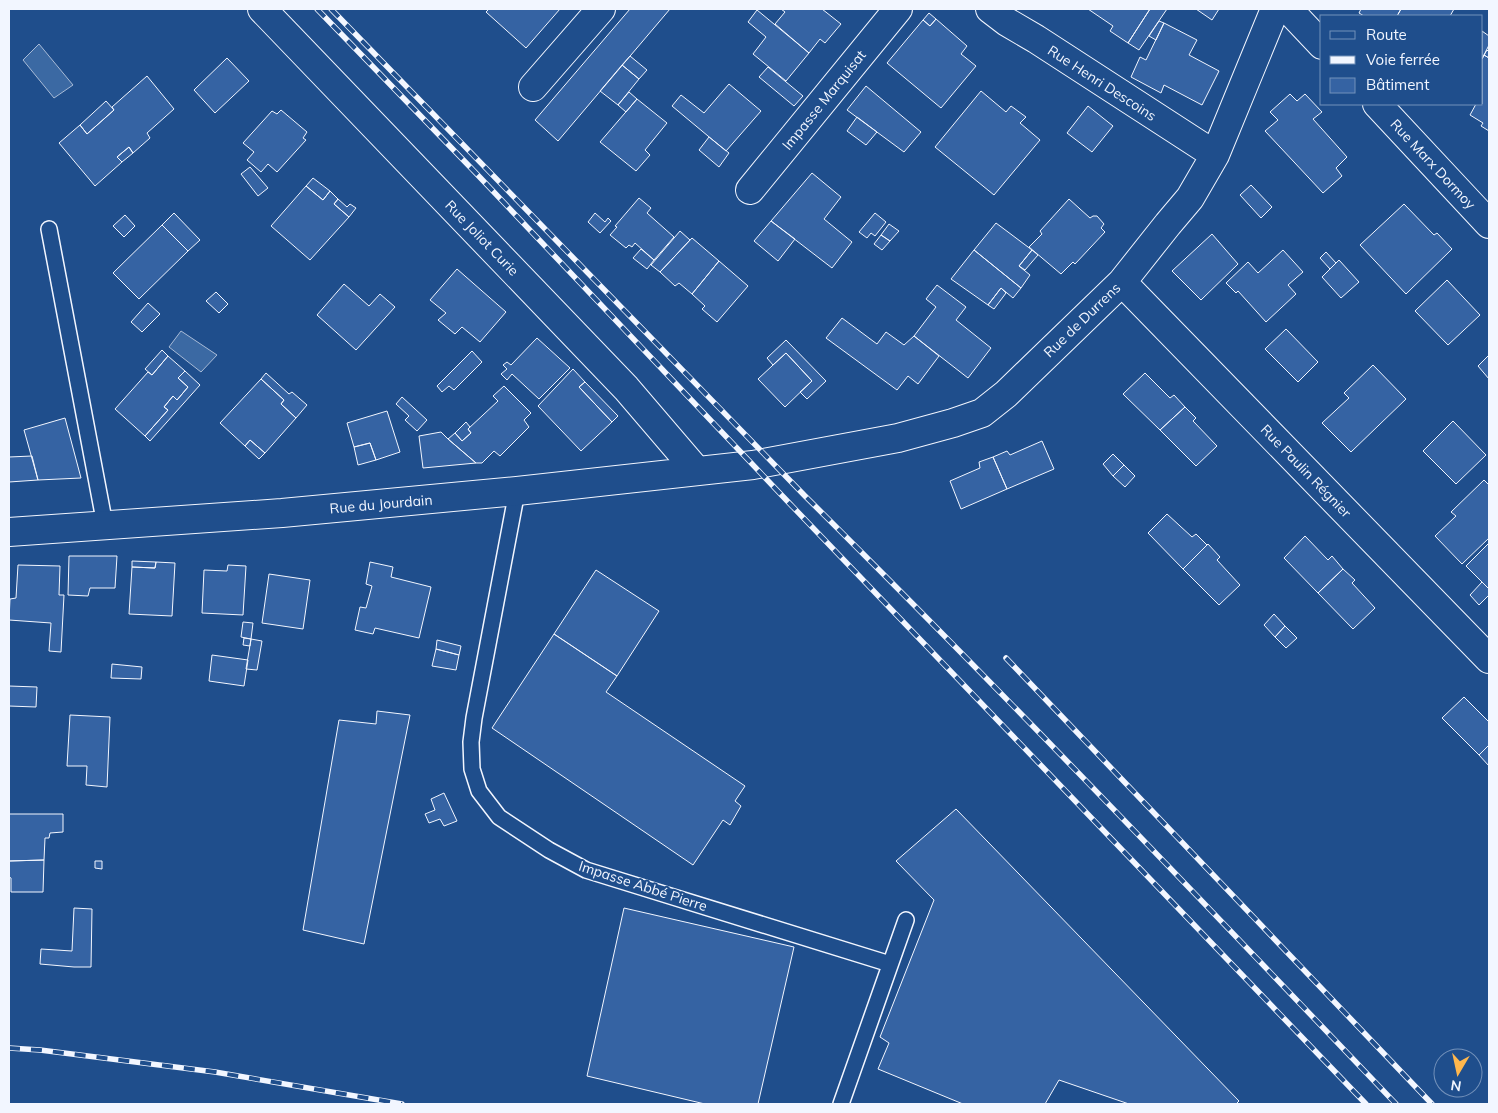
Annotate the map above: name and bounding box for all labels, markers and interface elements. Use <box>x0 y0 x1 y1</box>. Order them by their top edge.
legend <box>1320 15 1483 105</box>
text: Route <box>1366 25 1407 44</box>
street label: Rue Henri Descoins <box>1044 41 1160 125</box>
street label: Impasse Marquisat <box>778 46 870 154</box>
text: Voie ferrée <box>1366 50 1440 69</box>
text: Bâtiment <box>1366 75 1429 94</box>
street label: Rue Marx Dormoy <box>1387 115 1480 213</box>
street label: Rue Joliot Curie <box>441 196 523 280</box>
street label: Rue de Durrens <box>1040 279 1124 361</box>
street label: Rue Paulin Régnier <box>1257 421 1356 522</box>
street label: Rue du Jourdain <box>329 491 433 517</box>
street label: Impasse Abbé Pierre <box>576 857 710 915</box>
north arrow <box>1433 1048 1483 1098</box>
text: N <box>1449 1076 1463 1096</box>

